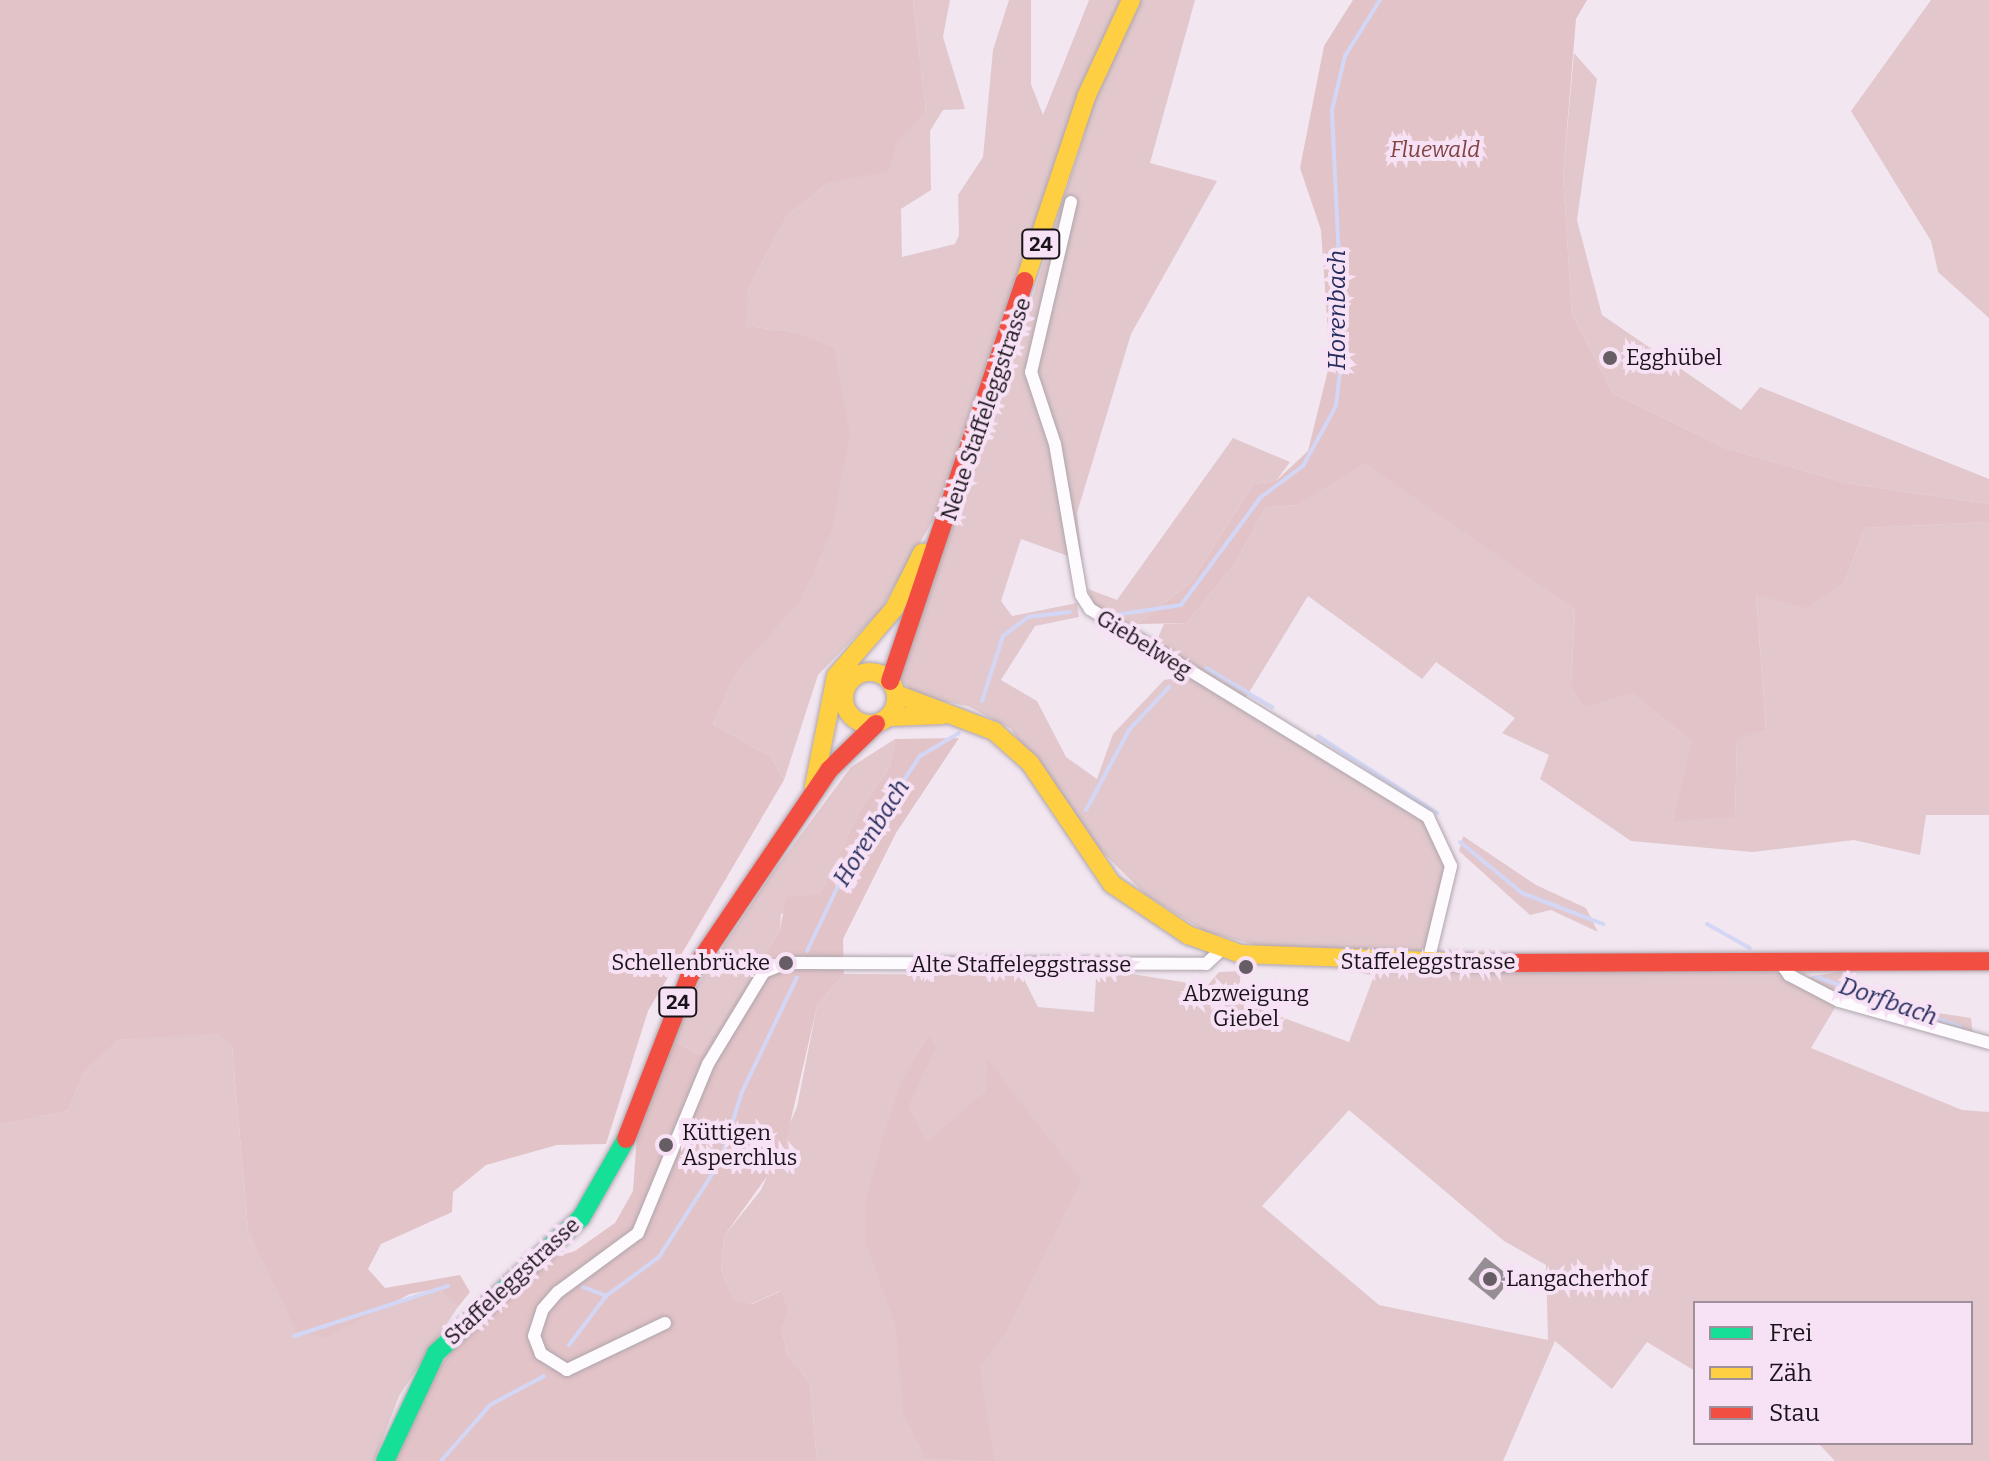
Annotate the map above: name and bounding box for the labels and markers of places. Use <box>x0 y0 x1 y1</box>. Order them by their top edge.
place label: Egghübel <box>1626 345 1722 371</box>
marker: Egghübel <box>1601 349 1619 367</box>
place label: Schellenbrücke <box>611 950 770 976</box>
marker: Schellenbrücke <box>777 954 795 972</box>
marker: Abzweigung Giebel <box>1237 958 1255 976</box>
place label: Abzweigung Giebel <box>1183 980 1309 1032</box>
place label: Küttigen Asperchlus <box>682 1119 797 1170</box>
marker: Küttigen Asperchlus <box>657 1136 675 1154</box>
place label: Langacherhof <box>1506 1266 1648 1292</box>
marker: Langacherhof <box>1481 1270 1499 1288</box>

